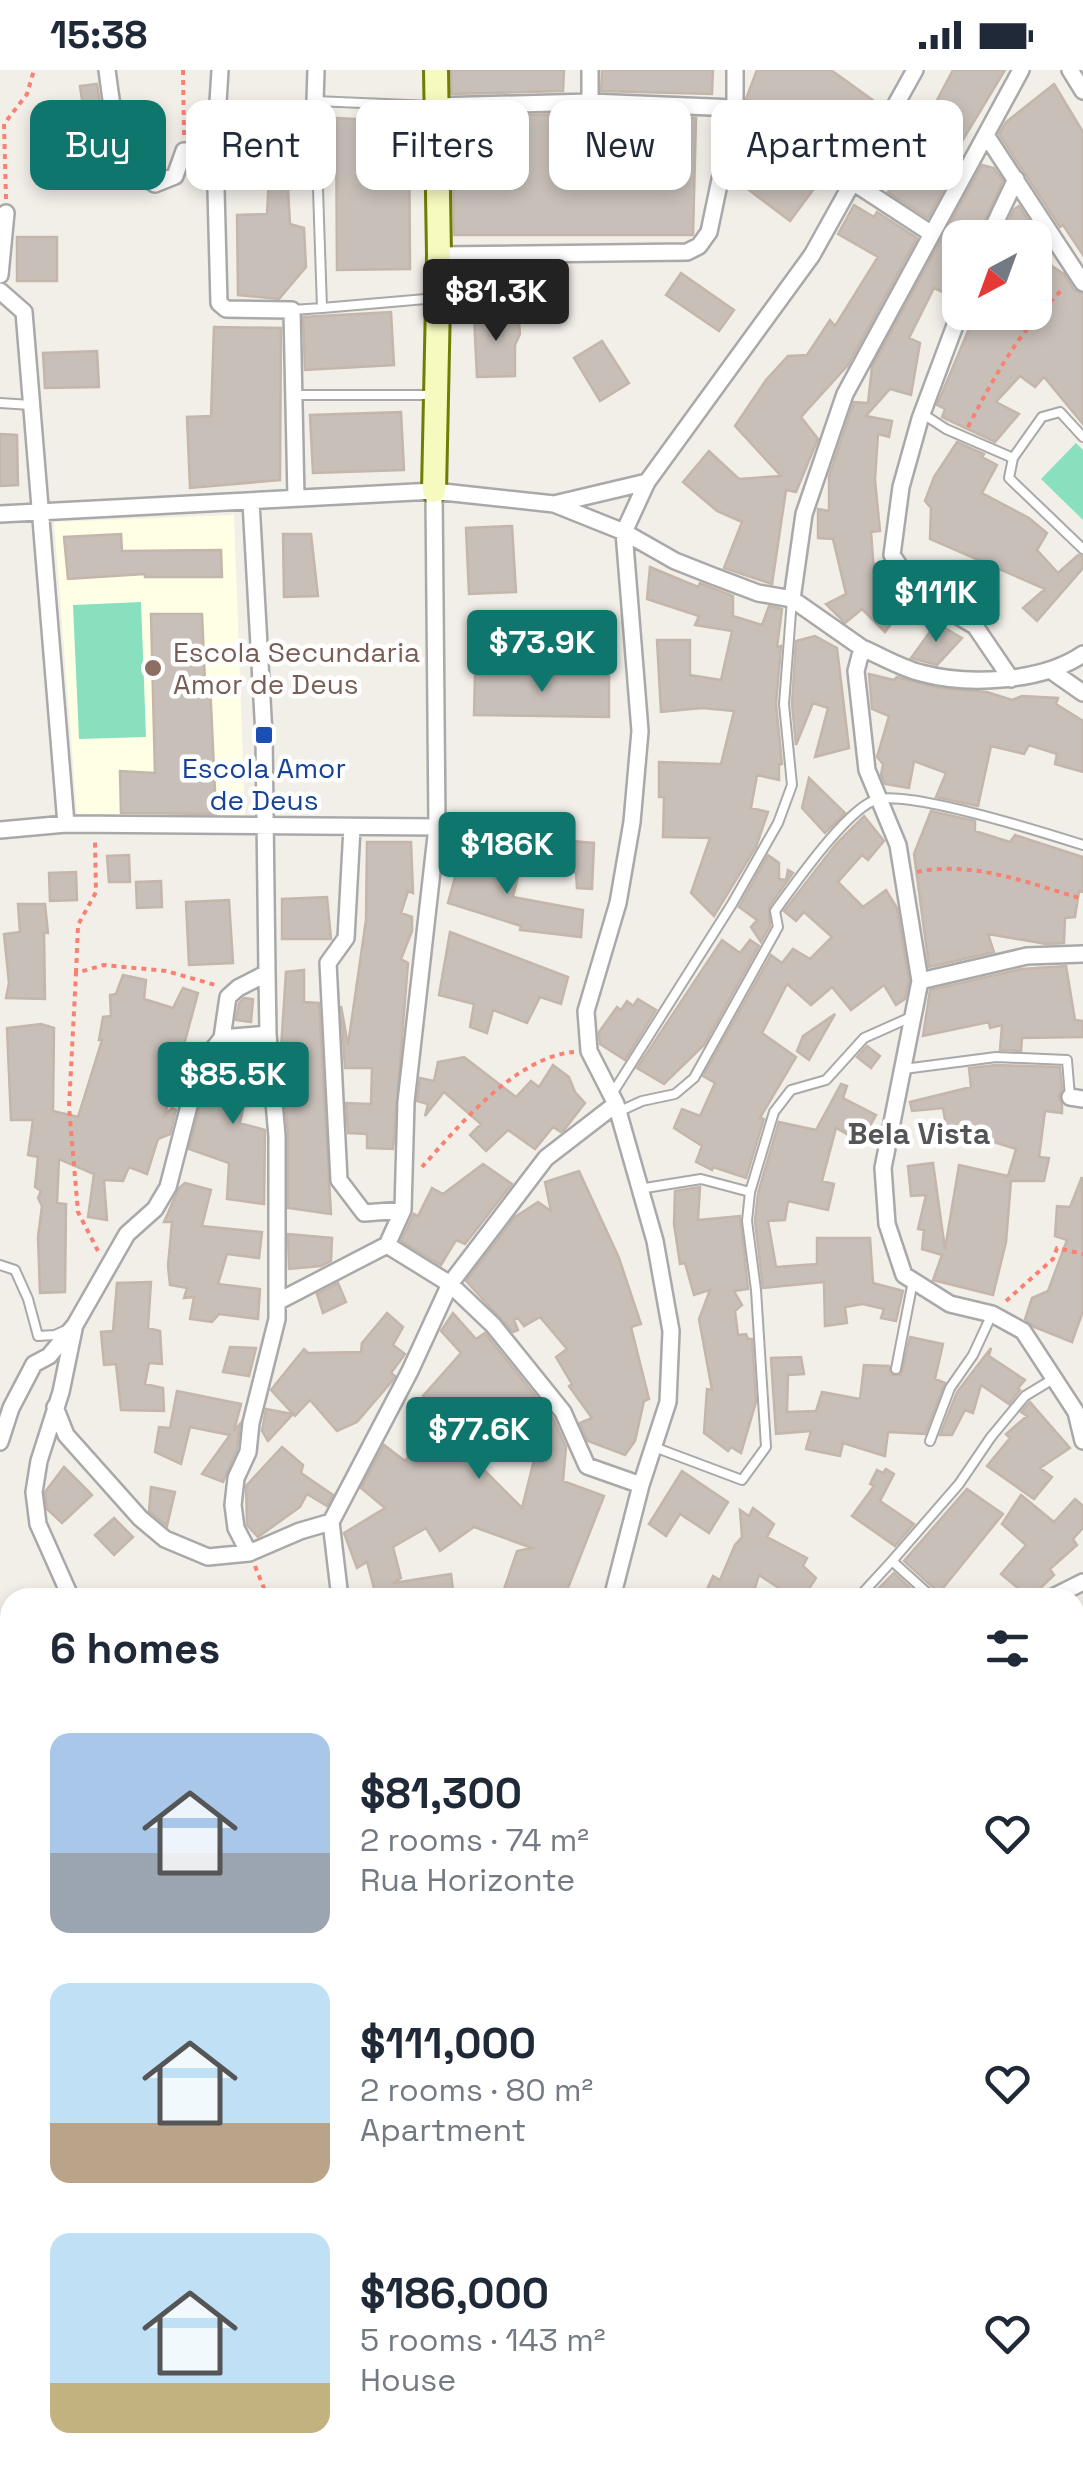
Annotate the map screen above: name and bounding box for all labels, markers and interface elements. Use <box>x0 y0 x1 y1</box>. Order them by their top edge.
text: 15:38 <box>50 11 147 59</box>
chip: Buy <box>30 100 166 190</box>
chip: Rent <box>186 100 336 190</box>
chip: Filters <box>356 100 529 190</box>
chip: New <box>549 100 691 190</box>
chip: Apartment <box>711 100 963 190</box>
north arrow <box>942 220 1052 330</box>
map controls <box>942 220 1052 330</box>
pin: $81.3K <box>415 259 577 344</box>
text: $81.3K <box>445 271 547 311</box>
pin: $111K <box>866 560 1006 645</box>
text: $111K <box>895 572 977 612</box>
pin: $73.9K <box>461 610 623 695</box>
text: $73.9K <box>489 622 595 662</box>
place label: Escola Secundaria Amor de Deus <box>173 634 420 702</box>
marker: Escola Secundaria Amor de Deus <box>142 657 164 679</box>
marker: Escola Amor de Deus <box>253 724 275 746</box>
place label: Escola Amor de Deus <box>182 750 346 818</box>
pin: $186K <box>437 812 577 897</box>
text: $186K <box>461 824 553 864</box>
pin: $85.5K <box>152 1042 314 1127</box>
text: $85.5K <box>180 1054 286 1094</box>
district label: Bela Vista <box>848 1114 990 1153</box>
pin: $77.6K <box>398 1397 560 1482</box>
text: $77.6K <box>428 1409 530 1449</box>
icon: filters <box>980 1621 1035 1676</box>
text: 6 homes <box>50 1622 220 1675</box>
text: $81,300 <box>360 1767 522 1820</box>
icon: home <box>130 1773 250 1893</box>
icon: heart <box>980 1806 1035 1861</box>
text: 2 rooms · 74 m² <box>360 1820 589 1860</box>
text: Rua Horizonte <box>360 1860 575 1900</box>
text: $111,000 <box>360 2017 536 2070</box>
icon: home <box>130 2023 250 2143</box>
icon: heart <box>980 2056 1035 2111</box>
text: 2 rooms · 80 m² <box>360 2070 593 2110</box>
text: Apartment <box>360 2110 526 2150</box>
text: $186,000 <box>360 2267 549 2320</box>
icon: home <box>130 2273 250 2393</box>
icon: heart <box>980 2306 1035 2361</box>
text: 5 rooms · 143 m² <box>360 2320 605 2360</box>
text: House <box>360 2360 456 2400</box>

